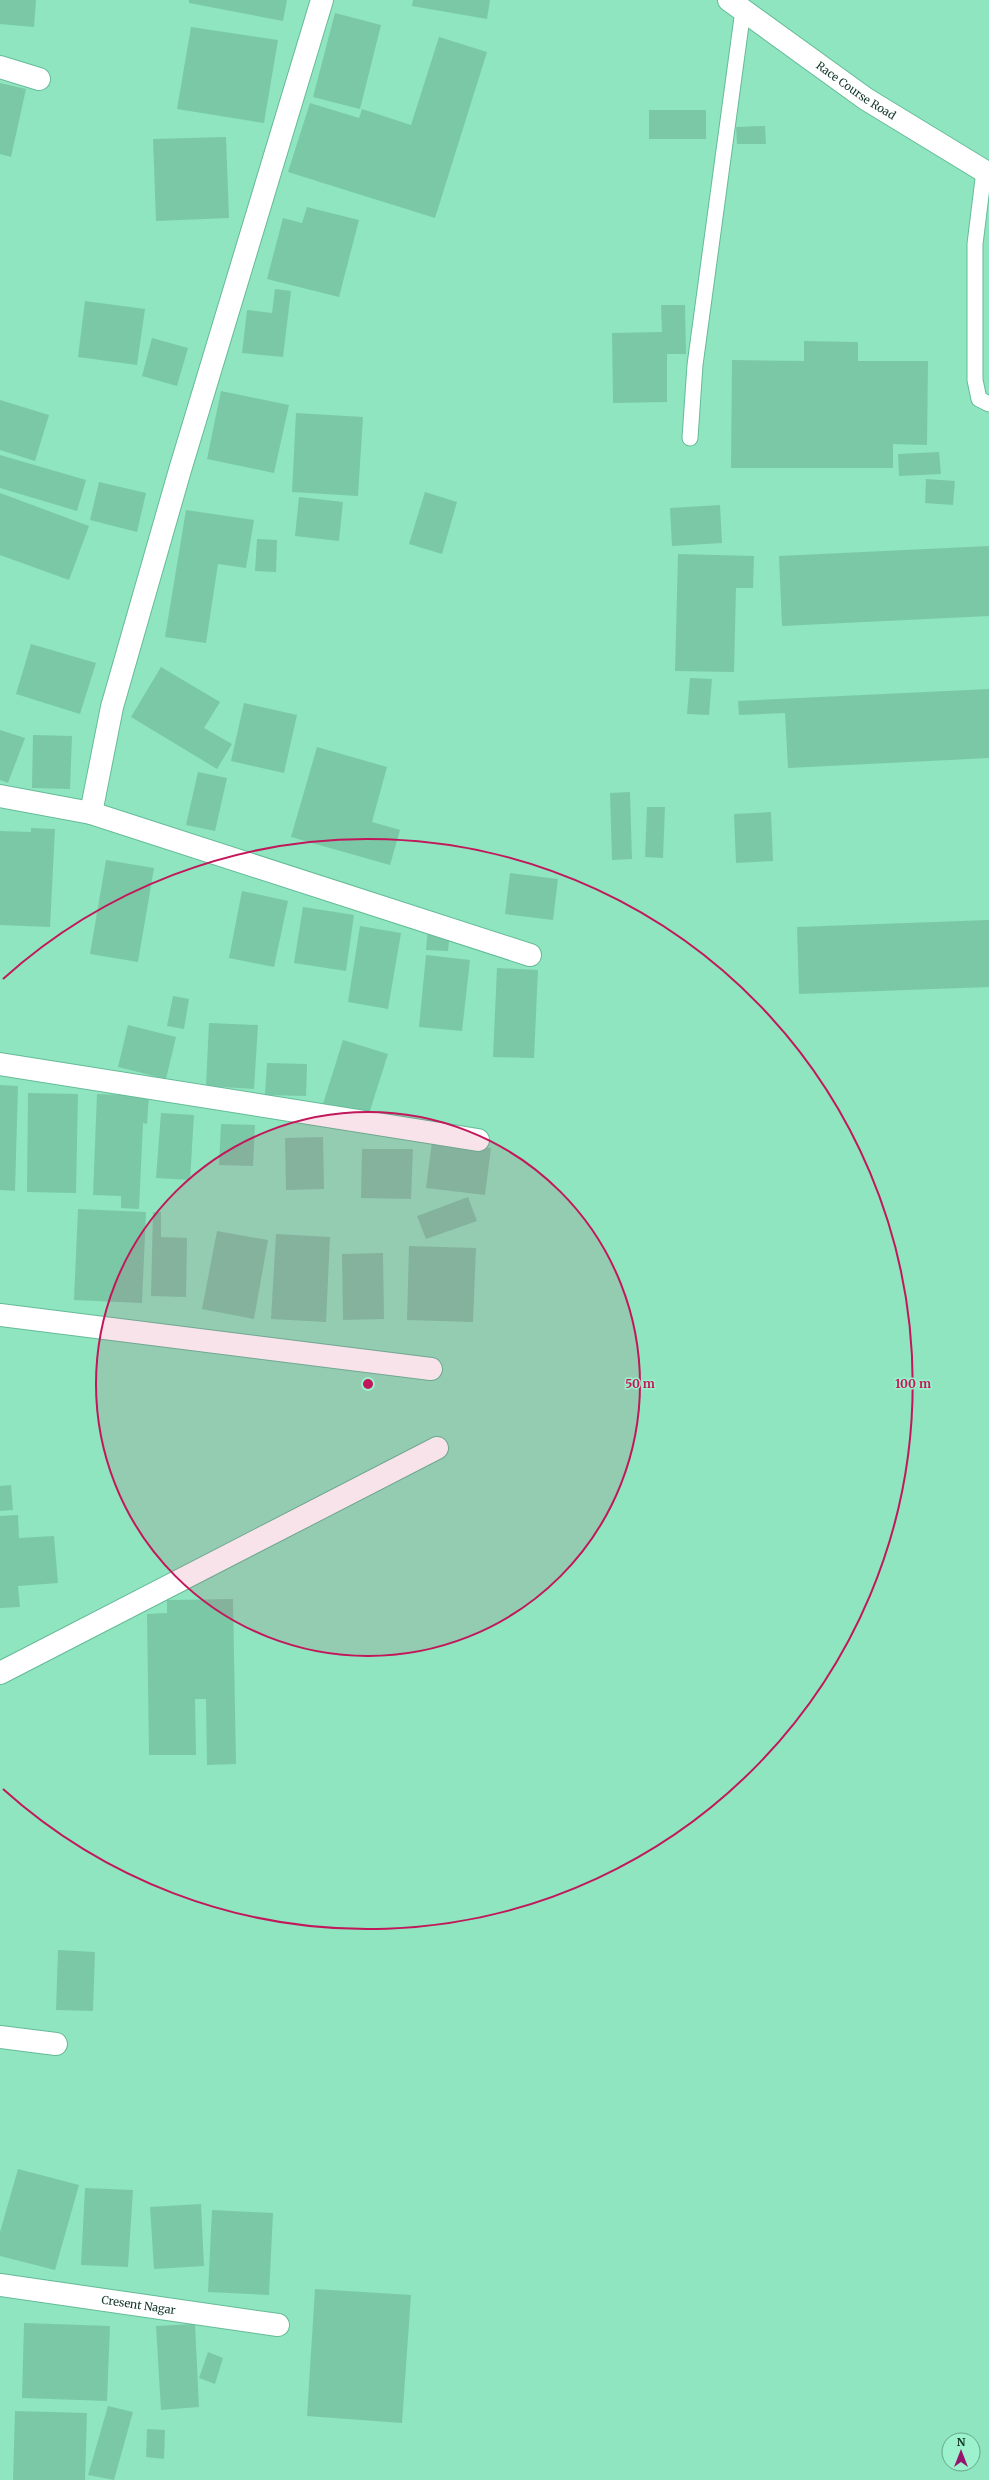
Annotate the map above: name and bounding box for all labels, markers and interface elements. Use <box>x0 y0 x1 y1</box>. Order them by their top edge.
street label: Race Course Road <box>814 58 899 123</box>
text: 50 m <box>625 1376 655 1391</box>
text: 100 m <box>895 1376 931 1391</box>
centre of rings <box>361 1377 375 1391</box>
street label: Cresent Nagar <box>101 2293 177 2317</box>
north arrow <box>941 2432 981 2472</box>
text: N <box>957 2435 966 2449</box>

